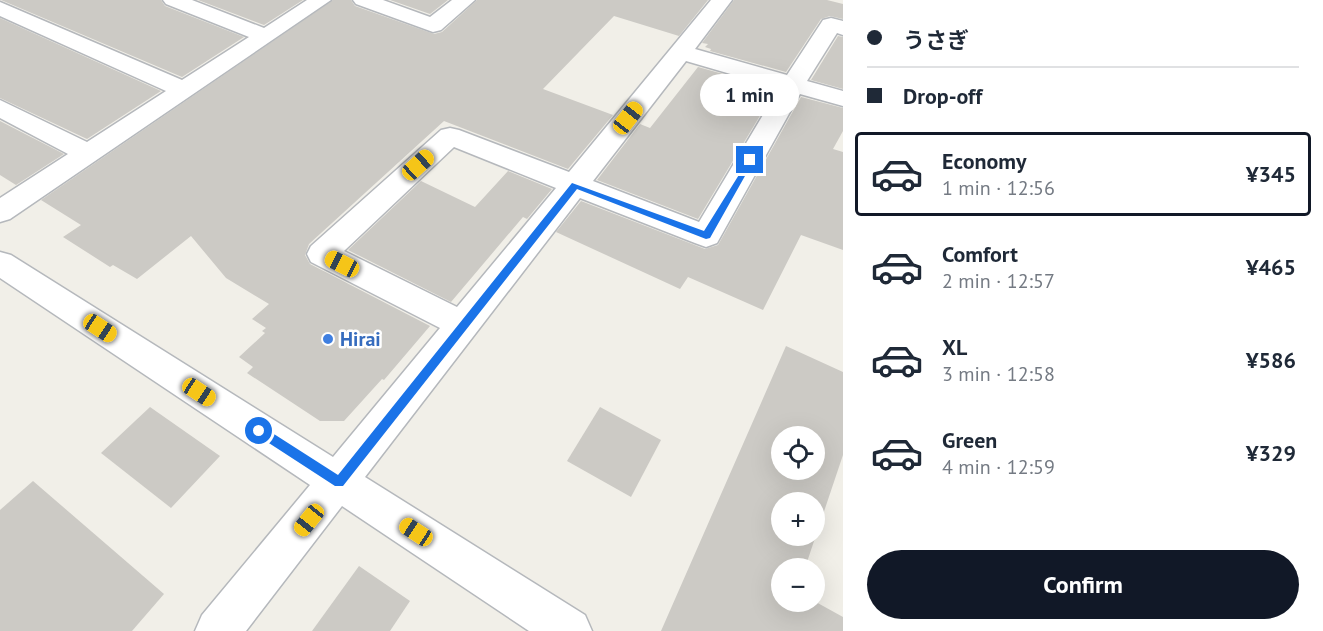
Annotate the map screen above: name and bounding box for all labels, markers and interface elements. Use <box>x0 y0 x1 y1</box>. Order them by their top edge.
text: うさぎ <box>903 26 969 54</box>
callout: 1 min <box>700 73 800 115</box>
text: 1 min <box>725 82 774 108</box>
text: Drop-off <box>903 82 982 110</box>
car <box>610 98 646 138</box>
car <box>399 146 437 184</box>
route end <box>736 146 763 173</box>
icon: car <box>870 147 924 201</box>
text: Economy <box>942 147 1026 175</box>
text: ¥345 <box>1246 160 1296 188</box>
text: 1 min · 12:56 <box>942 175 1055 201</box>
icon: car <box>870 240 924 294</box>
text: Comfort <box>942 240 1018 268</box>
car <box>322 248 362 280</box>
text: ¥465 <box>1246 253 1296 281</box>
text: 2 min · 12:57 <box>942 268 1055 294</box>
car <box>80 311 120 345</box>
place label: Hirai <box>340 326 381 352</box>
marker: Hirai <box>321 332 335 346</box>
icon: car <box>870 333 924 387</box>
text: XL <box>942 333 967 361</box>
text: ¥586 <box>1246 346 1296 374</box>
text: 3 min · 12:58 <box>942 361 1055 387</box>
car <box>179 375 219 409</box>
route start <box>245 417 272 444</box>
map controls <box>771 426 825 612</box>
button: locate <box>771 426 825 480</box>
icon: car <box>870 426 924 480</box>
text: Green <box>942 426 997 454</box>
text: ¥329 <box>1246 439 1296 467</box>
text: 4 min · 12:59 <box>942 454 1055 480</box>
button: + <box>771 492 825 546</box>
car <box>291 500 327 540</box>
car <box>396 515 436 549</box>
button: Confirm <box>867 550 1299 619</box>
button: − <box>771 558 825 612</box>

